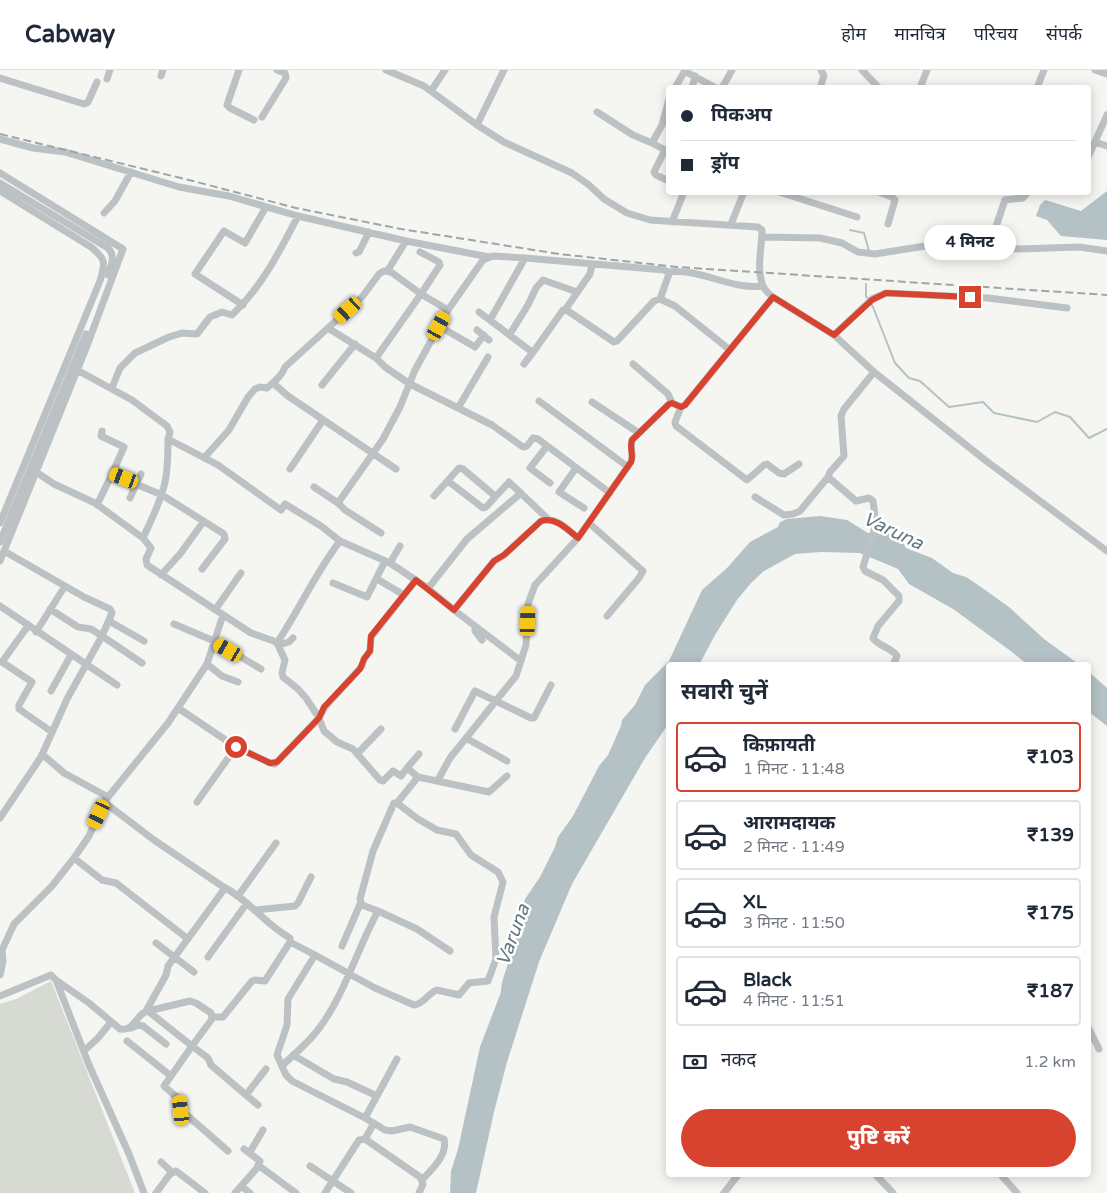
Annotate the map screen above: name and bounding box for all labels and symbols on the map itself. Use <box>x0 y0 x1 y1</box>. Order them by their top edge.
callout: 4 मिनट <box>924 224 1016 260</box>
route end <box>959 286 981 308</box>
car <box>331 294 364 326</box>
car <box>425 309 452 343</box>
car <box>107 466 140 490</box>
water label: Varuna <box>859 508 928 555</box>
car <box>519 606 536 636</box>
car <box>211 636 244 664</box>
route start <box>225 736 247 758</box>
car <box>85 797 112 831</box>
water label: Varuna <box>492 900 535 969</box>
car <box>171 1094 190 1126</box>

